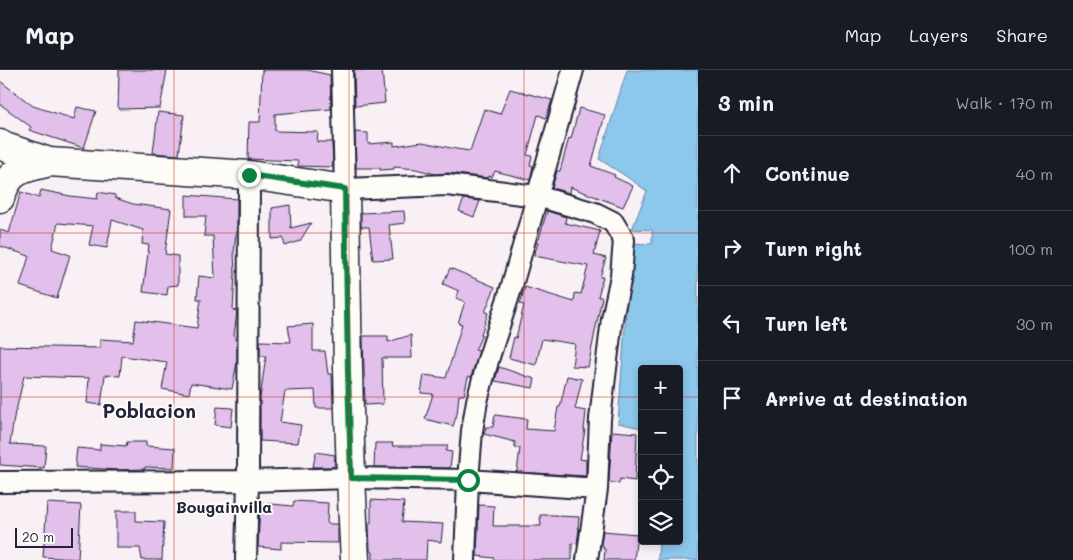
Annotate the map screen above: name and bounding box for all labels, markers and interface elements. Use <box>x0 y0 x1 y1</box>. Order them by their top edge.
text: Map <box>25 19 74 50</box>
text: Map <box>845 23 881 47</box>
text: Layers <box>909 23 968 47</box>
text: Share <box>996 23 1048 47</box>
text: 3 min <box>718 89 774 116</box>
text: Walk · 170 m <box>955 92 1053 113</box>
icon: ahead <box>718 159 746 187</box>
text: Continue <box>765 161 850 186</box>
text: 40 m <box>1016 163 1053 184</box>
route end <box>238 164 261 187</box>
icon: right <box>718 234 746 262</box>
text: Turn right <box>765 236 862 261</box>
text: 100 m <box>1008 238 1053 259</box>
icon: left <box>718 309 746 337</box>
text: Turn left <box>765 311 848 336</box>
text: 30 m <box>1016 313 1053 334</box>
map controls <box>638 365 683 545</box>
button: + <box>638 365 683 410</box>
icon: arrive <box>718 384 746 412</box>
text: Arrive at destination <box>765 386 968 411</box>
district label: Poblacion <box>102 398 196 423</box>
button: − <box>638 410 683 455</box>
button: locate <box>638 455 683 500</box>
route start <box>457 469 480 492</box>
district label: Bougainvilla <box>176 496 272 517</box>
button: layers <box>638 500 683 545</box>
scale bar <box>15 525 72 548</box>
text: 20 m <box>22 527 54 546</box>

